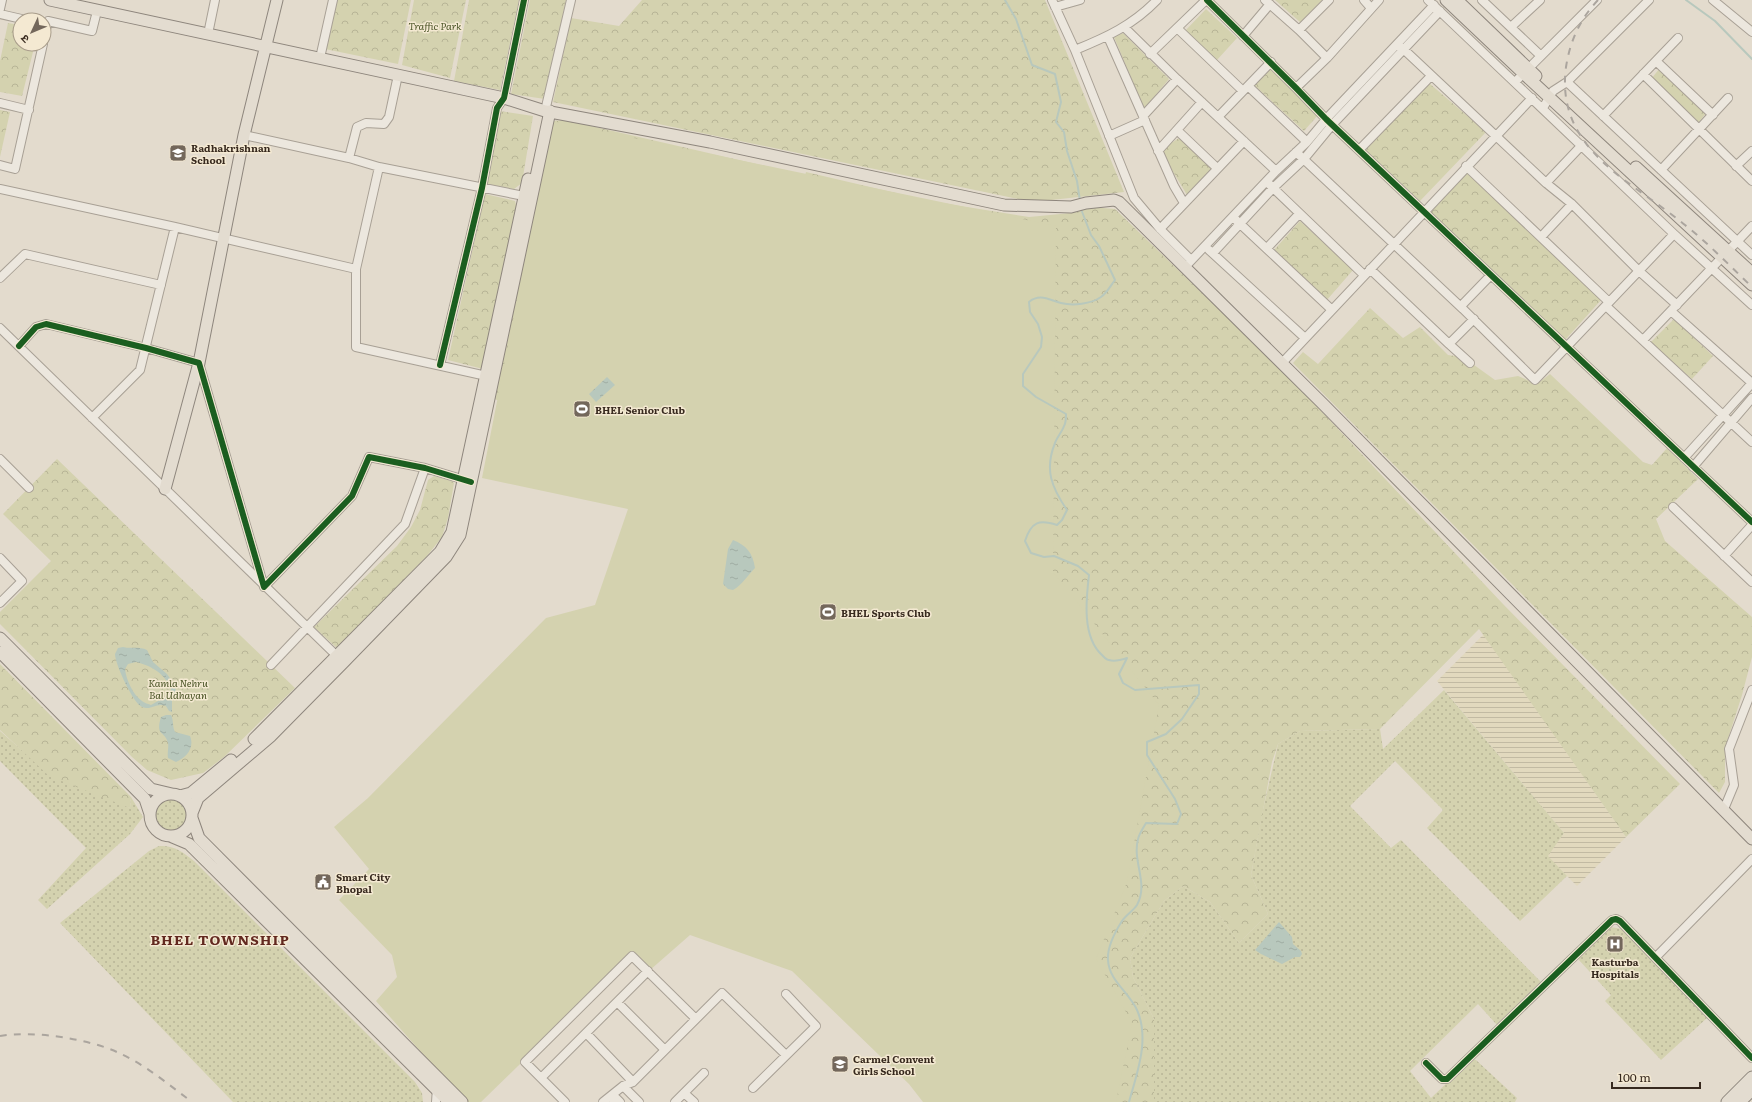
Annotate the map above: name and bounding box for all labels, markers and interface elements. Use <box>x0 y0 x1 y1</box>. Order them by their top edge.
north arrow <box>12 12 52 52</box>
park label: Traffic Park <box>408 18 462 33</box>
text: उ <box>16 31 32 48</box>
place label: Radhakrishnan School <box>191 140 271 167</box>
school or university icon: Radhakrishnan School <box>168 143 188 163</box>
sports icon: BHEL Senior Club <box>572 399 592 419</box>
place label: BHEL Senior Club <box>595 402 685 417</box>
sports icon: BHEL Sports Club <box>818 602 838 622</box>
place label: BHEL Sports Club <box>841 605 931 620</box>
park label: Kamla Nehru Bal Udhayan <box>148 675 208 702</box>
place label: Smart City Bhopal <box>336 869 391 896</box>
public building icon: Smart City Bhopal <box>313 872 333 892</box>
district label: BHEL TOWNSHIP <box>150 929 290 949</box>
hospital icon: Kasturba Hospitals <box>1605 934 1625 954</box>
place label: Kasturba Hospitals <box>1591 954 1639 981</box>
place label: Carmel Convent Girls School <box>853 1051 935 1078</box>
school or university icon: Carmel Convent Girls School <box>830 1054 850 1074</box>
scale bar <box>1612 1064 1700 1090</box>
text: 100 m <box>1618 1068 1651 1086</box>

